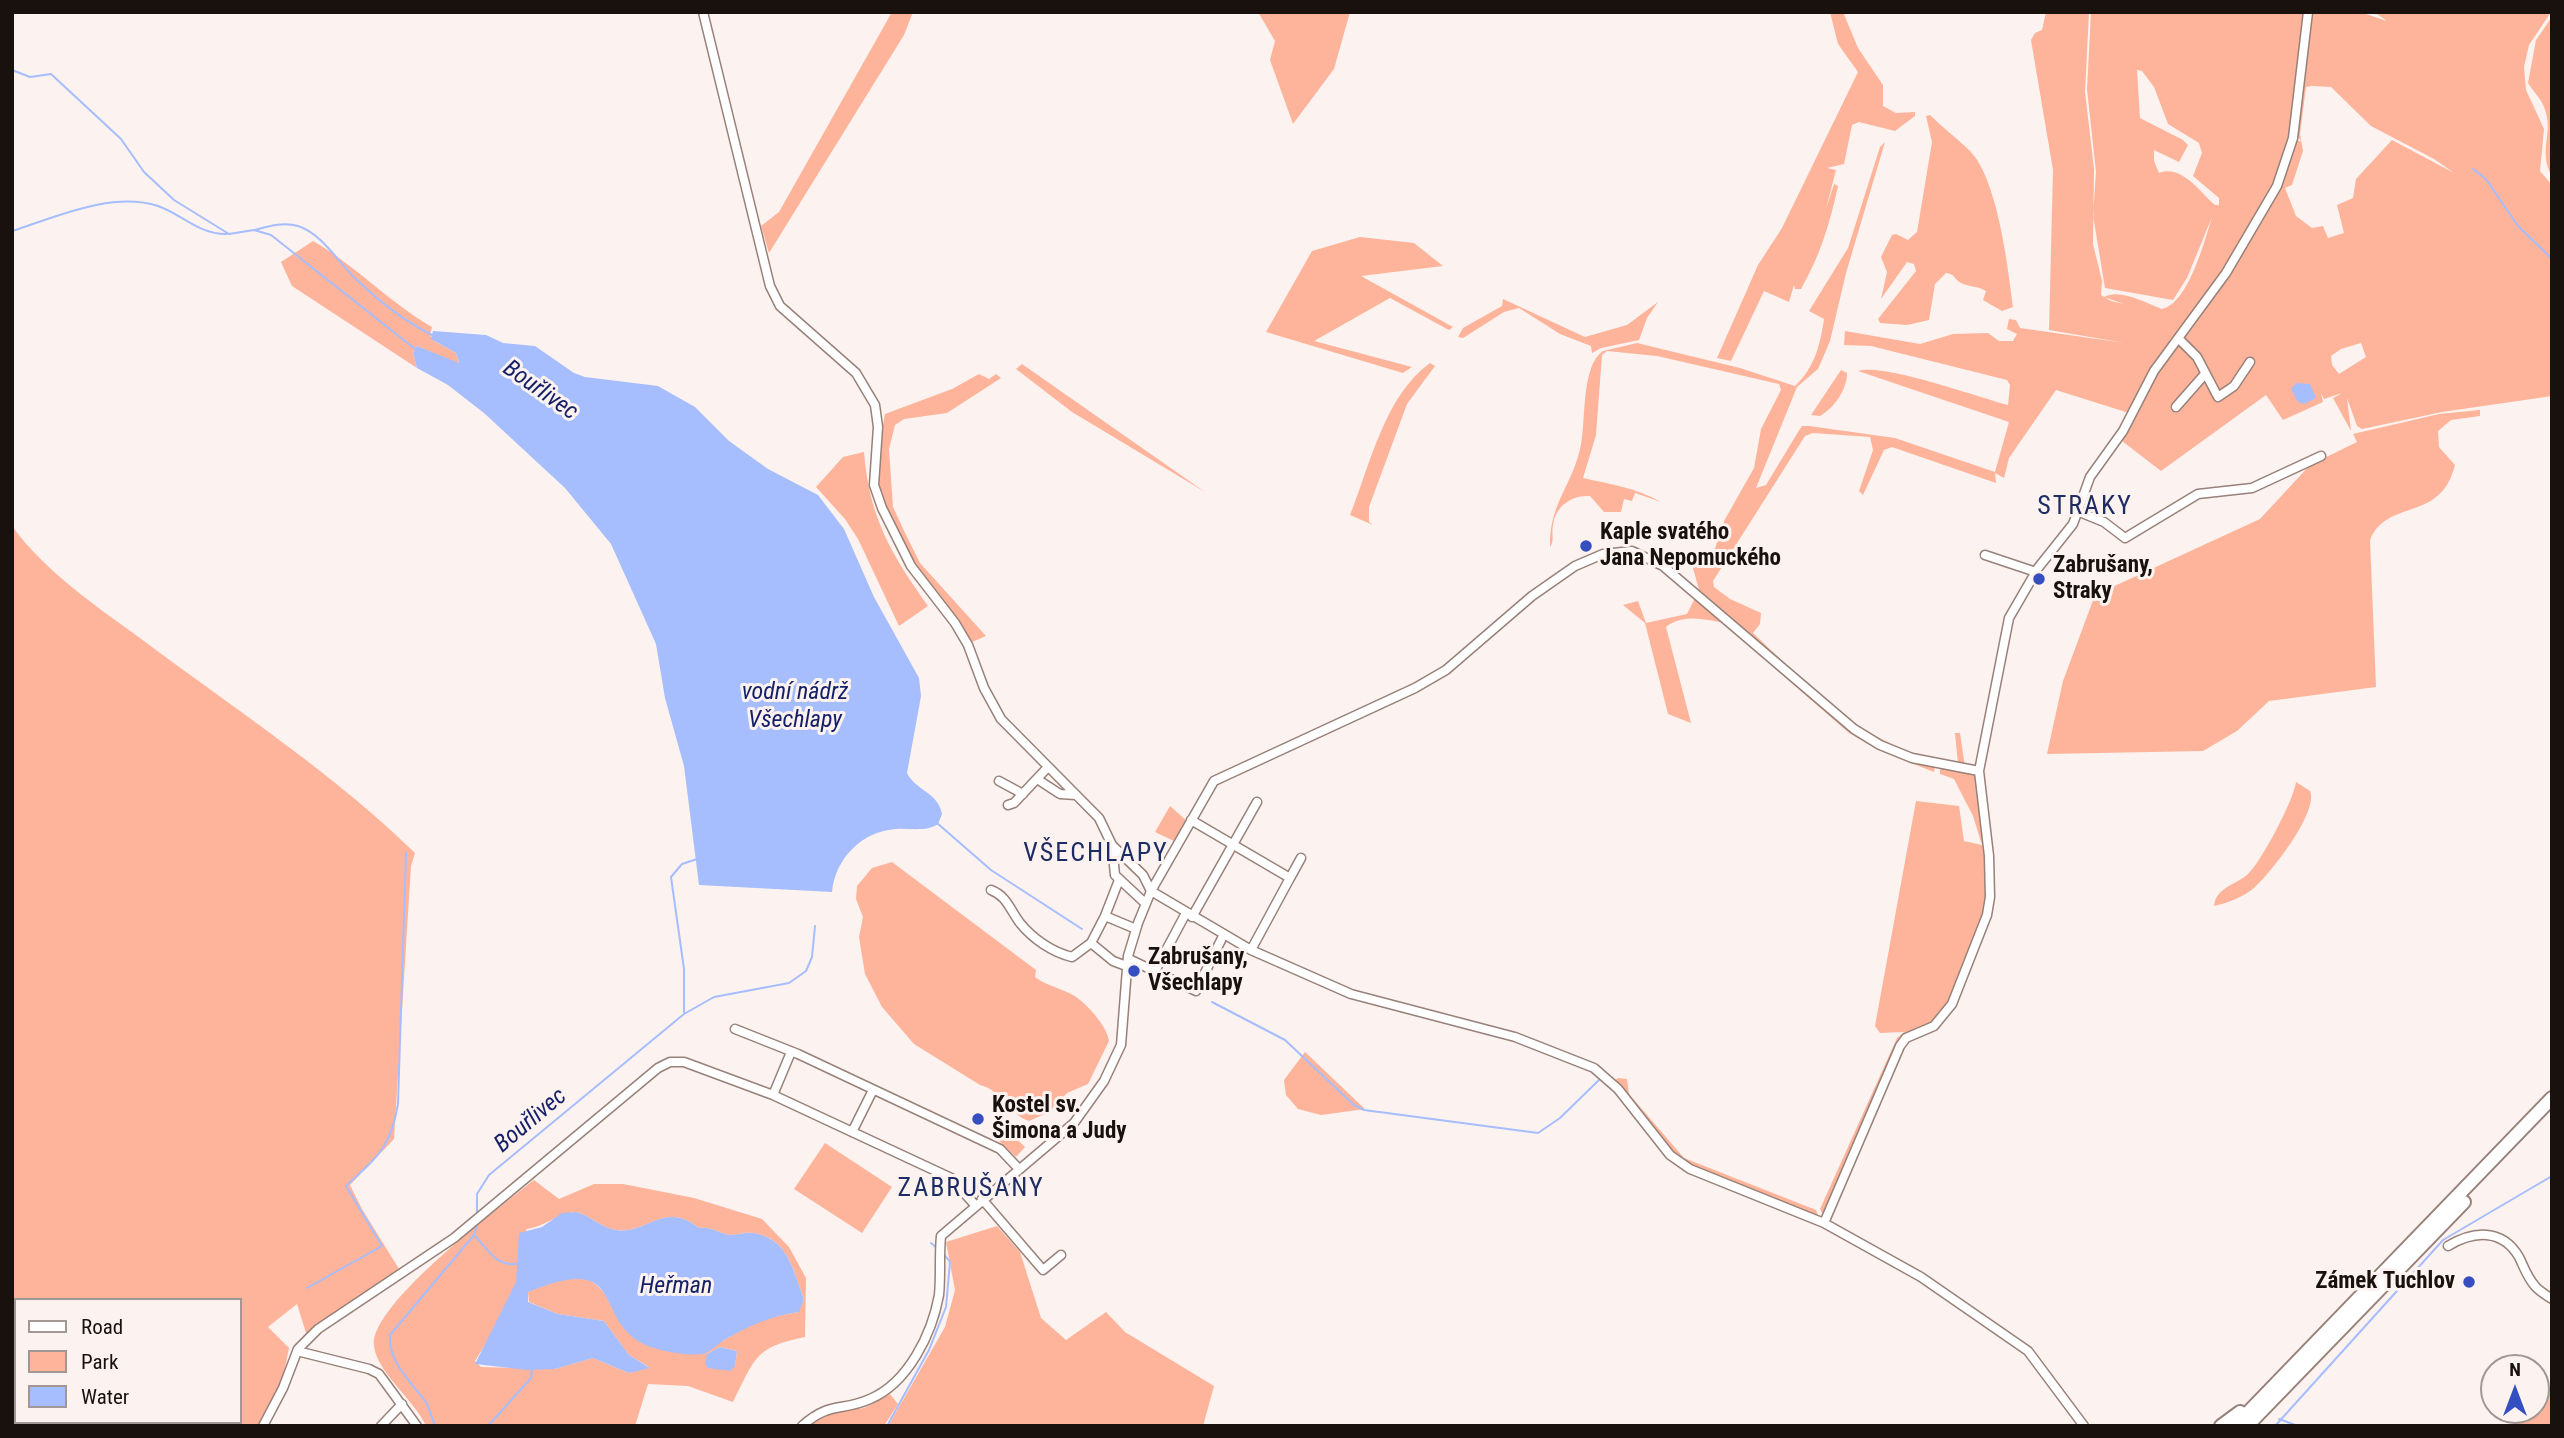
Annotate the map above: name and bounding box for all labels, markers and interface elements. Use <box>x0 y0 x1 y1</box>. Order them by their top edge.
water label: Bouřlivec <box>497 355 583 427</box>
district label: STRAKY <box>2038 491 2132 523</box>
place label: Kaple svatého Jana Nepomuckého <box>1600 519 1781 573</box>
marker: Kaple svatého Jana Nepomuckého <box>1578 538 1594 554</box>
place label: Zabrušany, Straky <box>2053 552 2153 606</box>
marker: Zabrušany, Straky <box>2031 571 2047 587</box>
water label: vodní nádrž Všechlapy <box>742 679 848 735</box>
district label: VŠECHLAPY <box>1024 838 1168 870</box>
place label: Zabrušany, Všechlapy <box>1148 944 1248 998</box>
marker: Zabrušany, Všechlapy <box>1126 963 1142 979</box>
water label: Bouřlivec <box>489 1083 573 1159</box>
place label: Kostel sv. Šimona a Judy <box>992 1092 1127 1146</box>
marker: Kostel sv. Šimona a Judy <box>970 1111 986 1127</box>
district label: ZABRUŠANY <box>899 1173 1043 1205</box>
place label: Zámek Tuchlov <box>2315 1268 2455 1296</box>
water label: Heřman <box>640 1273 712 1301</box>
marker: Zámek Tuchlov <box>2461 1274 2477 1290</box>
legend <box>14 1298 242 1424</box>
text: Road <box>81 1315 123 1339</box>
text: Park <box>81 1350 118 1374</box>
north arrow <box>2480 1354 2550 1424</box>
text: N <box>2509 1358 2521 1381</box>
text: Water <box>81 1385 129 1409</box>

